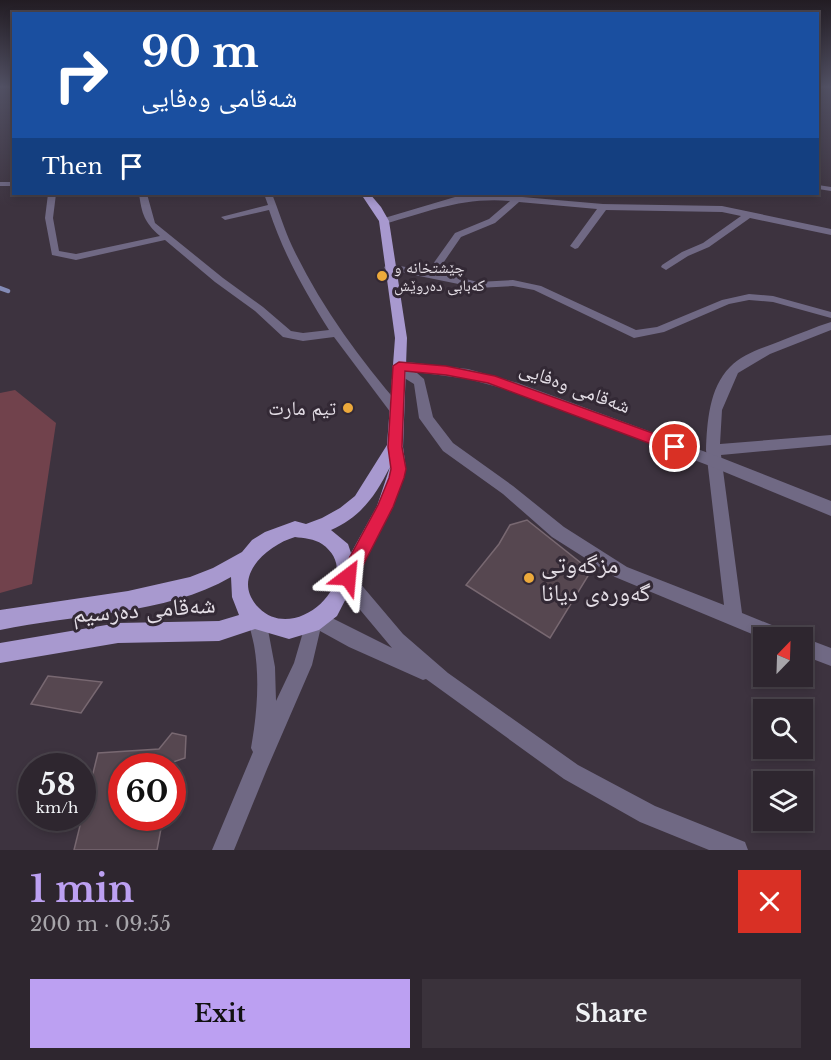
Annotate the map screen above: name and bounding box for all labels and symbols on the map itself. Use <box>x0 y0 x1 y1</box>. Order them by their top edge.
place label: چێشتخانە و کەبابی دەروێش <box>394 257 485 296</box>
marker: چێشتخانە و کەبابی دەروێش <box>375 269 389 283</box>
street label: شەقامی وەفایی <box>516 356 634 418</box>
place label: تیم مارت <box>268 396 336 422</box>
marker: تیم مارت <box>341 401 355 415</box>
pin <box>649 421 700 472</box>
position arrow <box>316 545 380 609</box>
place label: مزگەوتی گەورەی دیانا <box>541 550 651 607</box>
marker: مزگەوتی گەورەی دیانا <box>522 571 536 585</box>
street label: شەقامی دەرسیم <box>72 590 217 630</box>
north arrow <box>753 627 813 687</box>
speed limit sign: 60 <box>108 753 186 831</box>

